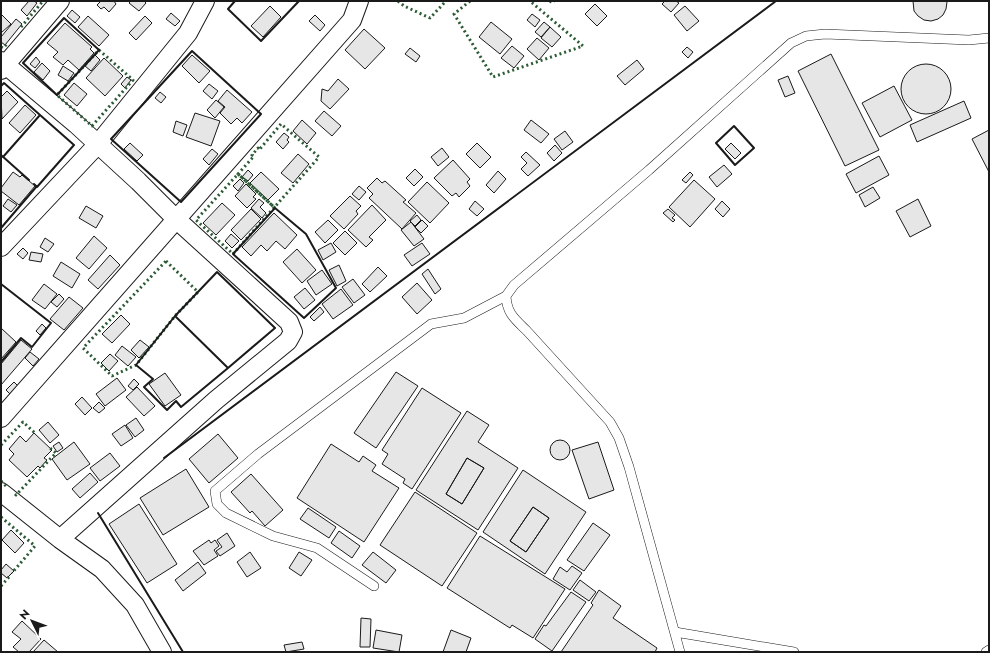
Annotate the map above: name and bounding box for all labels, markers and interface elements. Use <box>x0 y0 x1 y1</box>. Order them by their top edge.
north arrow <box>12 601 52 641</box>
text: N <box>16 606 33 623</box>

